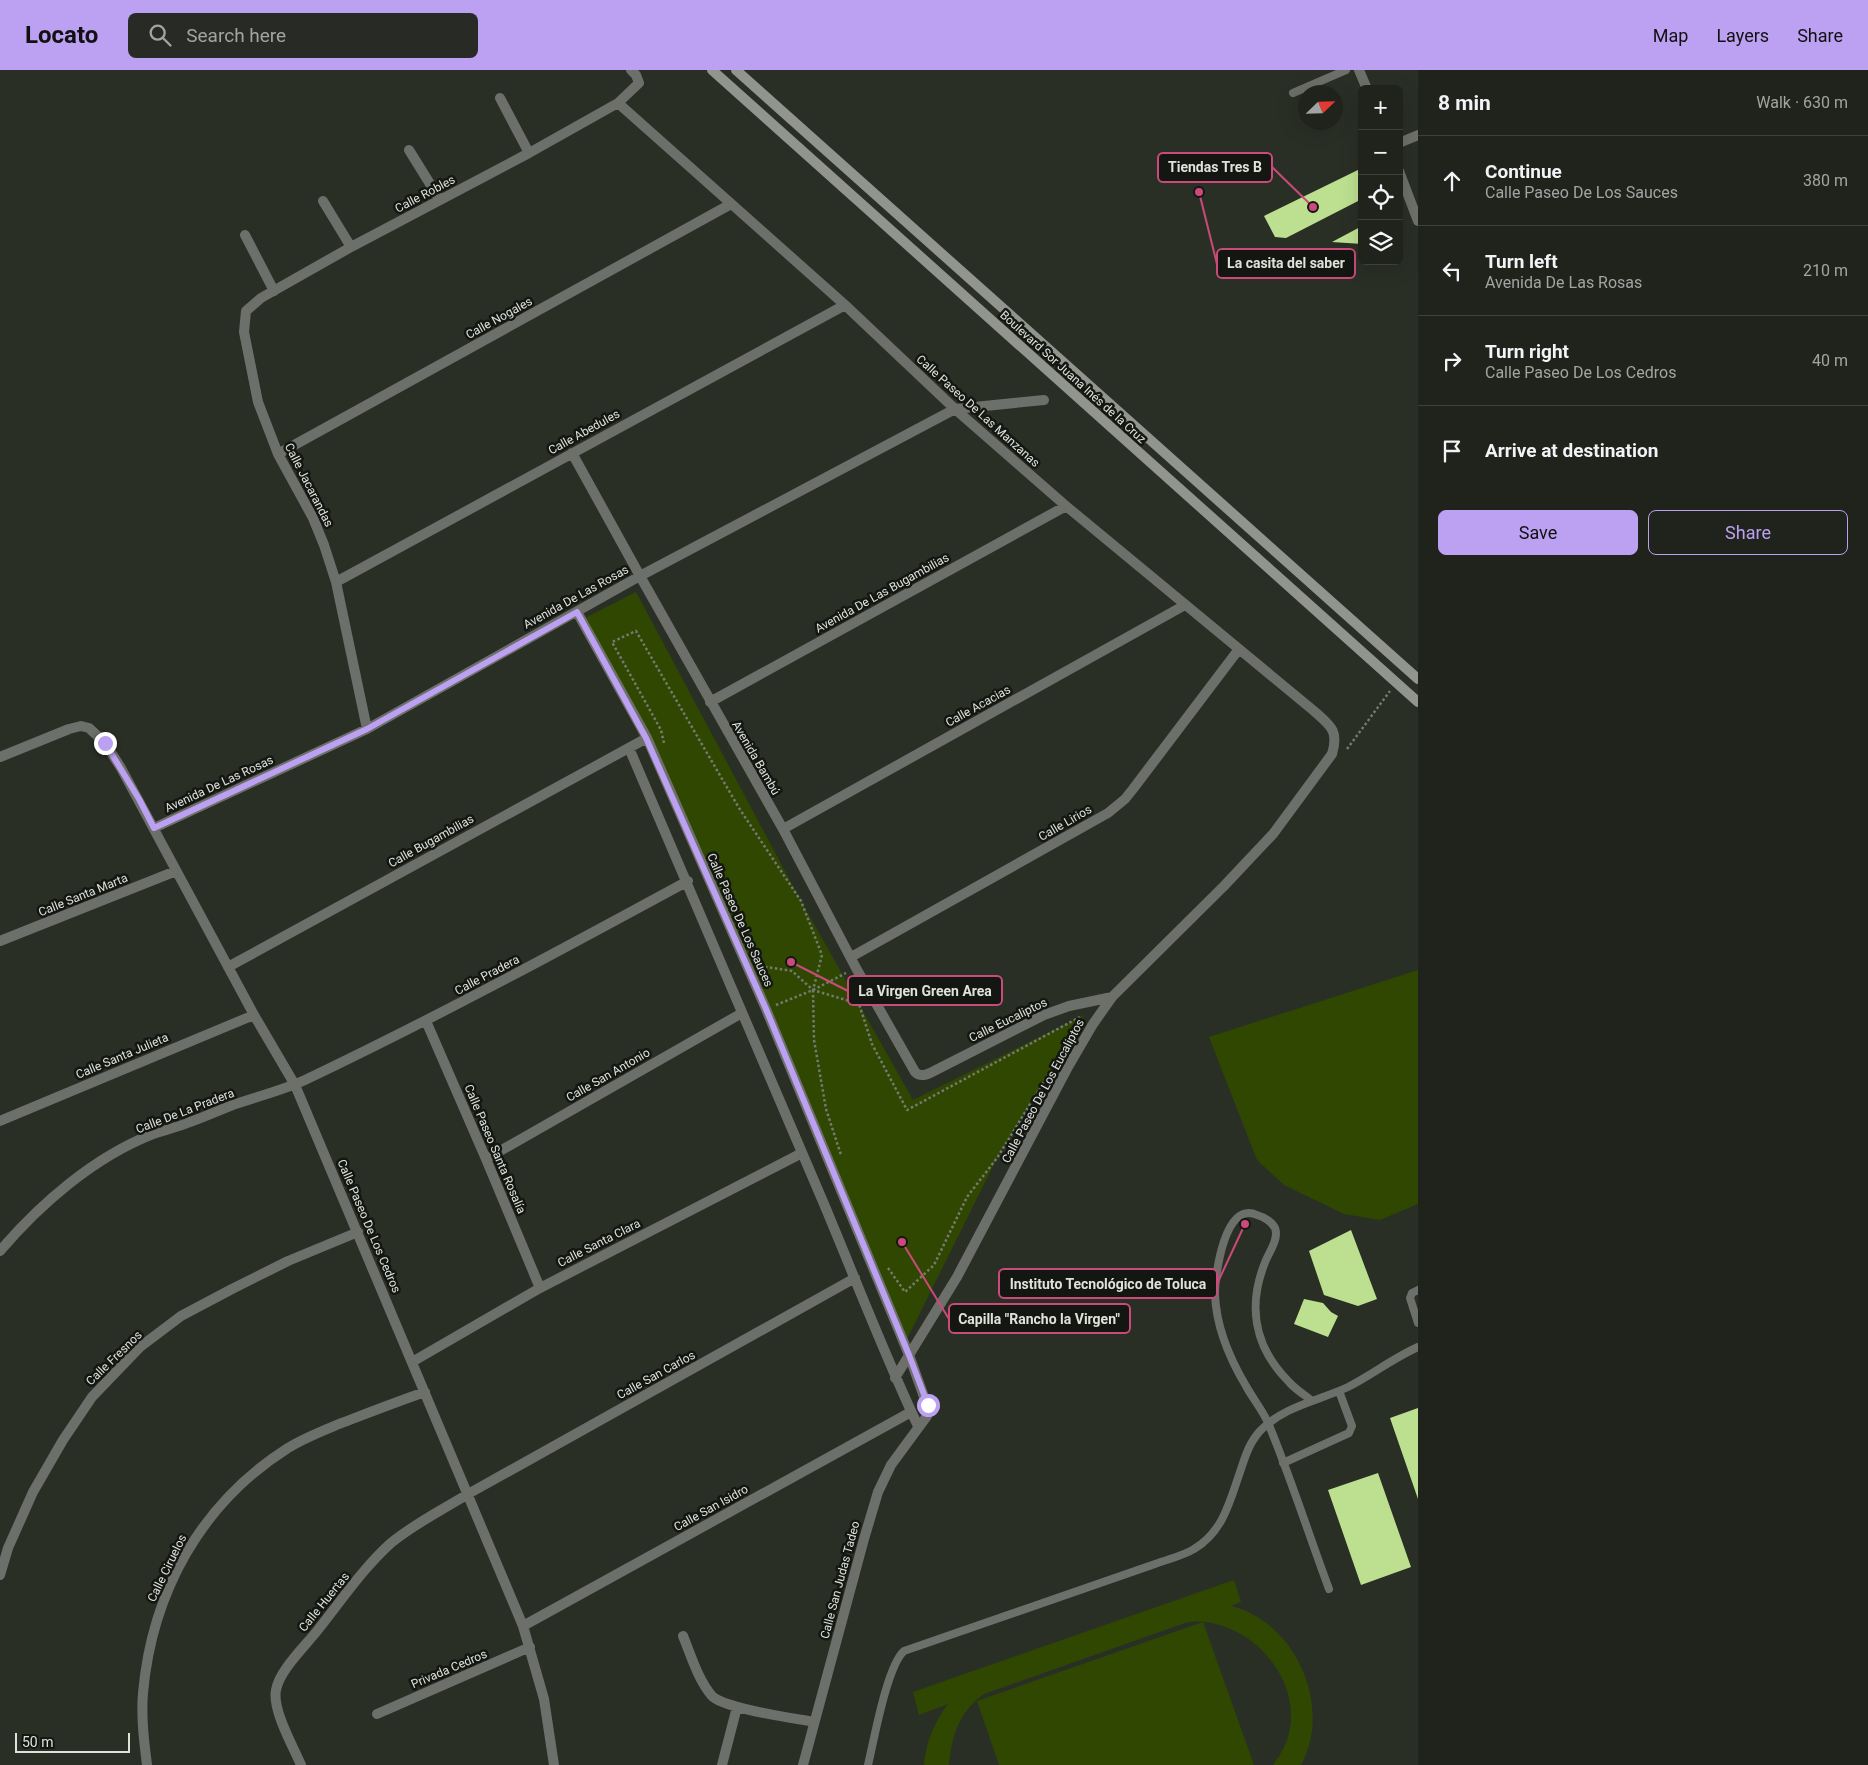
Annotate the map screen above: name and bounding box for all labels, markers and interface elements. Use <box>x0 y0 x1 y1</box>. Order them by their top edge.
search box <box>128 13 478 58</box>
text: Locato <box>25 21 98 49</box>
icon: search <box>146 21 174 49</box>
text: Search here <box>186 24 286 47</box>
text: Map <box>1653 25 1688 46</box>
text: Layers <box>1716 25 1769 46</box>
text: Share <box>1797 25 1843 46</box>
north arrow <box>1298 85 1343 130</box>
map controls <box>1358 85 1403 265</box>
button: + <box>1358 85 1403 130</box>
text: 8 min <box>1438 91 1491 115</box>
text: Walk · 630 m <box>1756 93 1848 112</box>
button: − <box>1358 130 1403 175</box>
callout: Tiendas Tres B <box>1158 153 1272 182</box>
text: Tiendas Tres B <box>1168 159 1262 175</box>
text: Continue <box>1485 160 1562 183</box>
icon: ahead <box>1438 167 1466 195</box>
text: 380 m <box>1803 171 1848 190</box>
street label: Calle Robles <box>393 172 457 216</box>
button: locate <box>1358 175 1403 220</box>
text: Calle Paseo De Los Sauces <box>1485 183 1678 202</box>
button: layers <box>1358 220 1403 265</box>
callout: La casita del saber <box>1217 249 1355 278</box>
text: Turn left <box>1485 250 1558 273</box>
text: La casita del saber <box>1227 255 1345 271</box>
icon: left <box>1438 257 1466 285</box>
text: 210 m <box>1803 261 1848 280</box>
text: Avenida De Las Rosas <box>1485 273 1642 292</box>
street label: Calle Nogales <box>463 294 535 342</box>
street label: Boulevard Sor Juana Inés de la Cruz <box>997 308 1149 446</box>
text: Turn right <box>1485 340 1569 363</box>
icon: right <box>1438 347 1466 375</box>
text: 40 m <box>1812 351 1848 370</box>
street label: Calle Paseo De Las Manzanas <box>914 352 1042 470</box>
text: Calle Paseo De Los Cedros <box>1485 363 1676 382</box>
street label: Calle Abedules <box>546 407 622 457</box>
icon: arrive <box>1438 437 1466 465</box>
text: Arrive at destination <box>1485 439 1658 462</box>
street label: Calle Jacarandas <box>282 441 336 529</box>
button: Save <box>1438 510 1638 555</box>
button: Share <box>1648 510 1848 555</box>
street label: Avenida De Las Bugambilias <box>813 550 951 636</box>
street label: Avenida De Las Rosas <box>521 562 631 632</box>
street label: Calle Acacias <box>943 682 1013 730</box>
street label: Avenida Bambú <box>729 718 783 798</box>
route end <box>94 732 117 755</box>
street label: Avenida De Las Rosas <box>163 753 275 815</box>
street label: Calle Lirios <box>1036 802 1094 844</box>
street label: Calle Bugambilias <box>386 812 476 870</box>
street label: Calle Paseo De Los Sauces <box>704 851 776 989</box>
street label: Calle Santa Marta <box>36 871 130 919</box>
street label: Calle Pradera <box>452 952 522 998</box>
callout: La Virgen Green Area <box>848 976 1002 1005</box>
text: La Virgen Green Area <box>858 983 992 999</box>
street label: Calle Eucaliptos <box>967 995 1049 1045</box>
street label: Calle Paseo De Los Eucaliptos <box>999 1017 1087 1165</box>
street label: Calle Santa Julieta <box>74 1030 170 1082</box>
street label: Calle San Antonio <box>564 1045 652 1105</box>
street label: Calle Paseo Santa Rosalía <box>461 1082 529 1216</box>
street label: Calle De La Pradera <box>134 1086 236 1136</box>
street label: Calle Paseo De Los Cedros <box>335 1157 403 1295</box>
street label: Calle Santa Clara <box>555 1216 643 1270</box>
callout: Instituto Tecnológico de Toluca <box>999 1269 1217 1298</box>
text: Instituto Tecnológico de Toluca <box>1010 1276 1207 1292</box>
callout: Capilla "Rancho la Virgen" <box>949 1304 1130 1333</box>
text: Capilla "Rancho la Virgen" <box>958 1311 1120 1327</box>
street label: Calle Fresnos <box>83 1328 145 1388</box>
street label: Calle San Carlos <box>614 1348 698 1402</box>
route start <box>917 1394 940 1417</box>
street label: Calle San Isidro <box>671 1482 751 1534</box>
street label: Calle San Judas Tadeo <box>818 1519 862 1640</box>
street label: Calle Ciruelos <box>145 1532 189 1604</box>
street label: Calle Huertas <box>296 1570 352 1634</box>
street label: Privada Cedros <box>409 1647 489 1691</box>
scale bar <box>15 1730 130 1753</box>
text: 50 m <box>22 1734 54 1750</box>

